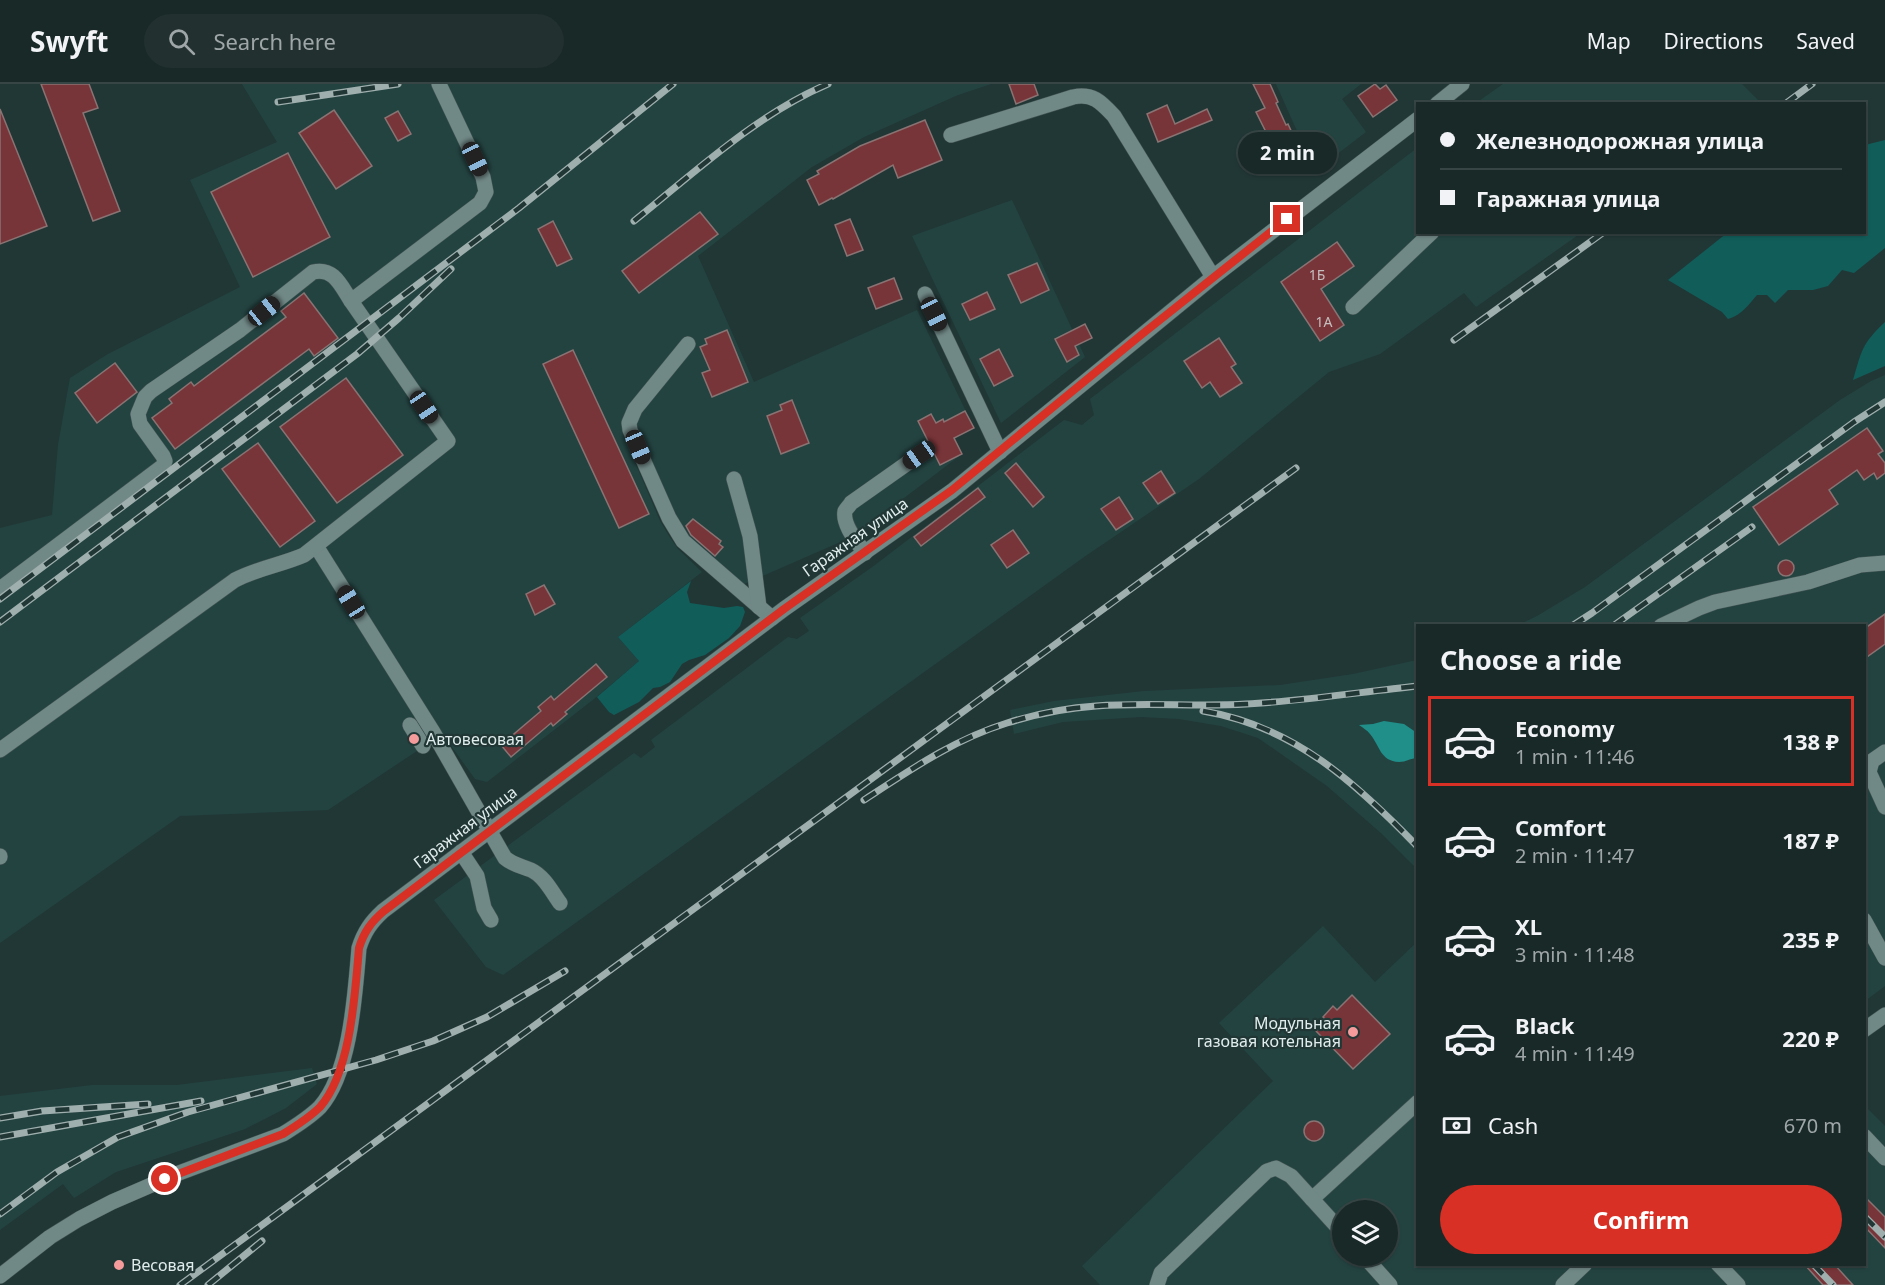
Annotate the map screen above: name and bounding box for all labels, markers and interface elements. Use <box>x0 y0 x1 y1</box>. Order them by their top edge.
search box <box>144 14 564 68</box>
text: Swyft <box>30 22 108 60</box>
icon: search <box>165 25 198 58</box>
text: Search here <box>213 26 336 56</box>
text: Map <box>1587 27 1631 55</box>
text: Directions <box>1664 27 1763 55</box>
text: Saved <box>1796 27 1855 55</box>
text: Железнодорожная улица <box>1476 125 1764 155</box>
callout: 2 min <box>1238 132 1336 174</box>
car <box>459 139 491 179</box>
text: 2 min <box>1260 139 1315 166</box>
text: Гаражная улица <box>1476 183 1660 213</box>
route end <box>1273 205 1300 232</box>
house number: 1Б <box>1309 265 1325 284</box>
car <box>244 293 284 329</box>
car <box>918 294 950 334</box>
house number: 1А <box>1316 312 1333 331</box>
car <box>406 387 442 427</box>
car <box>623 427 653 467</box>
car <box>899 437 939 473</box>
street label: Гаражная улица <box>798 492 912 582</box>
car <box>334 582 368 622</box>
text: Choose a ride <box>1440 641 1622 678</box>
text: Economy <box>1515 713 1614 743</box>
icon: car <box>1443 714 1497 768</box>
text: 138 ₽ <box>1782 726 1839 756</box>
place label: Автовесовая <box>426 728 524 750</box>
marker: Автовесовая <box>407 732 421 746</box>
text: 1 min · 11:46 <box>1515 743 1635 770</box>
street label: Гаражная улица <box>409 781 521 873</box>
text: Comfort <box>1515 812 1606 842</box>
icon: car <box>1443 813 1497 867</box>
text: 187 ₽ <box>1782 825 1839 855</box>
text: 2 min · 11:47 <box>1515 842 1635 869</box>
text: XL <box>1515 911 1542 941</box>
icon: car <box>1443 912 1497 966</box>
text: 235 ₽ <box>1782 924 1839 954</box>
text: 3 min · 11:48 <box>1515 941 1635 968</box>
text: Black <box>1515 1010 1574 1040</box>
icon: car <box>1443 1011 1497 1065</box>
place label: Модульная газовая котельная <box>1197 1012 1341 1052</box>
text: 220 ₽ <box>1782 1023 1839 1053</box>
marker: Модульная газовая котельная <box>1346 1025 1360 1039</box>
text: 4 min · 11:49 <box>1515 1040 1635 1067</box>
icon: cash <box>1440 1109 1473 1142</box>
text: Cash <box>1488 1110 1538 1140</box>
text: 670 m <box>1784 1112 1842 1139</box>
route start <box>151 1165 178 1192</box>
button: Confirm <box>1440 1185 1842 1254</box>
map controls <box>1332 1200 1398 1266</box>
button: layers <box>1332 1200 1398 1266</box>
place label: Весовая <box>131 1254 195 1276</box>
marker: Весовая <box>112 1258 126 1272</box>

